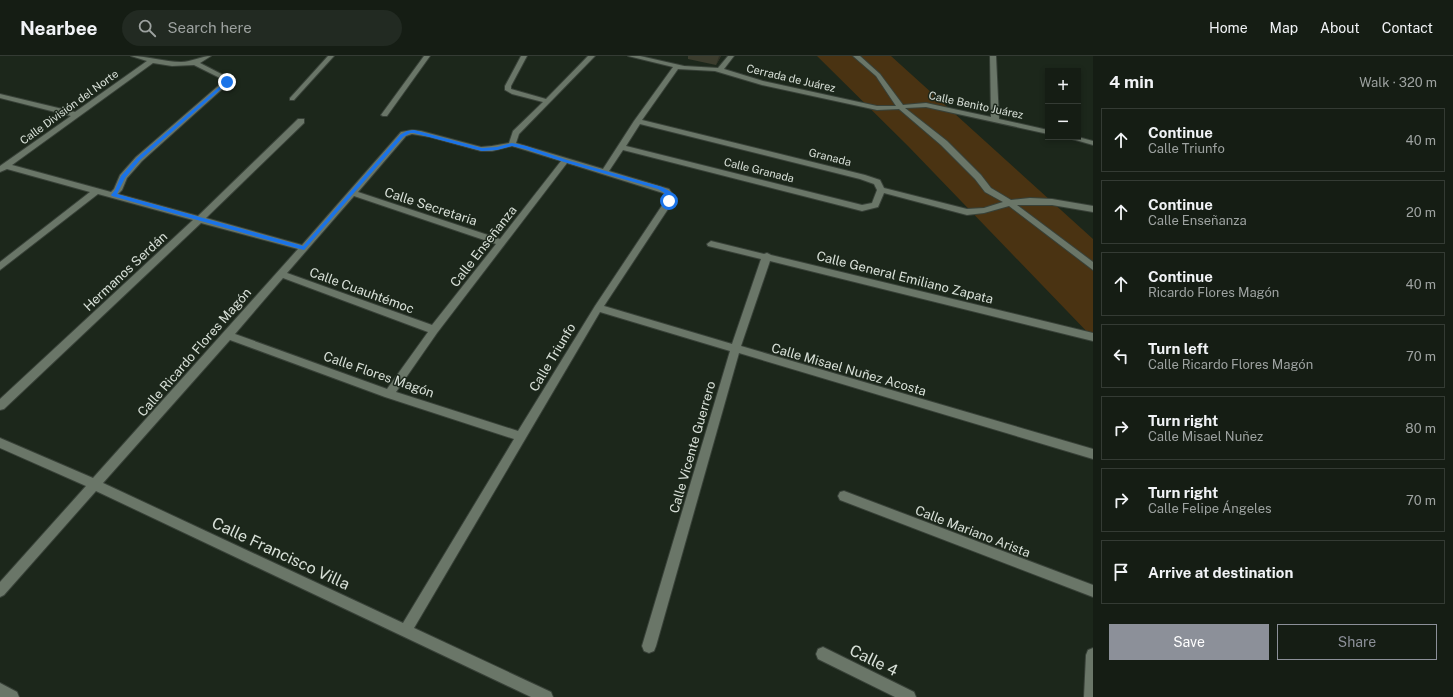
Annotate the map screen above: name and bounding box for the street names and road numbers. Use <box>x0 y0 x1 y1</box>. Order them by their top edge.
street label: Cerrada de Juárez <box>745 62 837 94</box>
street label: Calle División del Norte <box>18 67 120 147</box>
street label: Calle Benito Juárez <box>927 89 1025 121</box>
street label: Granada <box>808 146 852 168</box>
street label: Calle Granada <box>723 155 795 185</box>
street label: Calle Secretaria <box>383 184 479 229</box>
street label: Calle Enseñanza <box>447 203 520 290</box>
street label: Hermanos Serdán <box>80 229 170 314</box>
street label: Calle General Emiliano Zapata <box>815 248 995 307</box>
street label: Calle Cuauhtémoc <box>307 265 416 316</box>
street label: Calle Ricardo Flores Magón <box>135 285 254 420</box>
street label: Calle Triunfo <box>526 320 579 394</box>
street label: Calle Misael Nuñez Acosta <box>770 340 928 399</box>
street label: Calle Flores Magón <box>322 349 436 400</box>
street label: Calle Vicente Guerrero <box>666 379 719 515</box>
street label: Calle Mariano Arista <box>913 503 1033 560</box>
street label: Calle Francisco Villa <box>209 513 353 594</box>
street label: Calle 4 <box>846 641 901 680</box>

